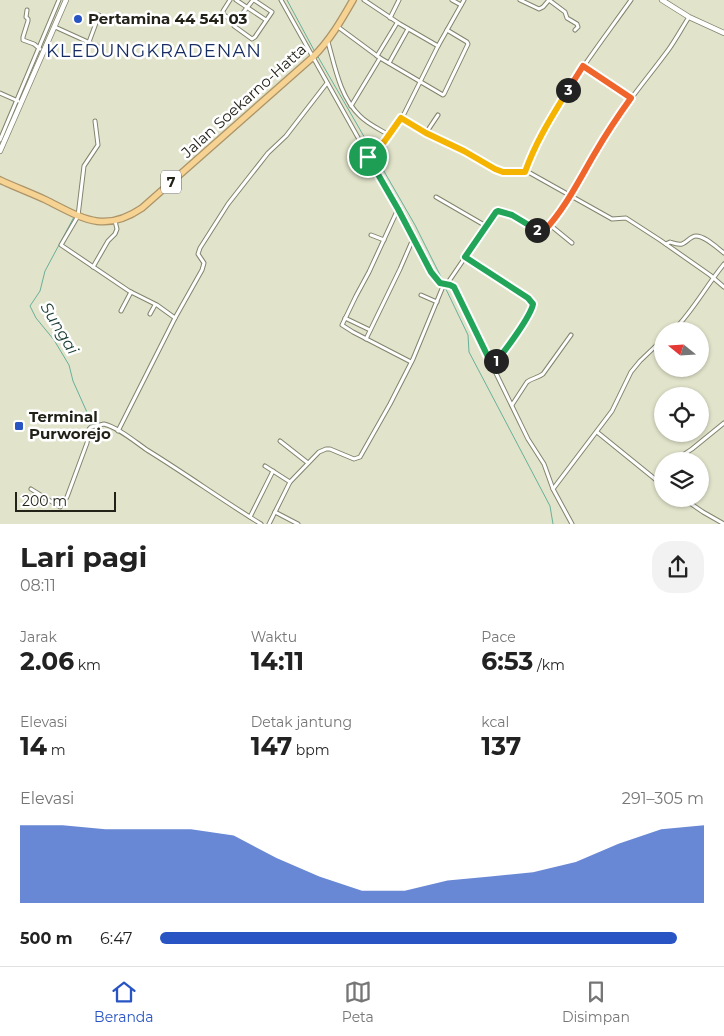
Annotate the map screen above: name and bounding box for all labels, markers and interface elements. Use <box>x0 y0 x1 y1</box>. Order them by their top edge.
place label: Pertamina 44 541 03 <box>88 9 248 28</box>
marker: Pertamina 44 541 03 <box>72 13 84 25</box>
district label: KLEDUNGKRADENAN <box>46 40 262 62</box>
street label: Jalan Soekarno-Hatta <box>177 40 310 162</box>
pin: 3 <box>556 78 580 102</box>
text: 3 <box>564 81 573 99</box>
pin <box>347 136 389 178</box>
icon: arrive <box>354 143 382 171</box>
road number: 7 <box>161 170 181 193</box>
pin: 2 <box>524 218 550 242</box>
text: 2 <box>533 221 542 239</box>
water label: Sungai <box>37 299 83 358</box>
north arrow <box>654 322 709 378</box>
map controls <box>654 322 709 507</box>
pin: 1 <box>484 348 508 374</box>
text: 1 <box>494 352 499 370</box>
button: locate <box>654 387 709 442</box>
place label: Terminal Purworejo <box>29 407 111 443</box>
marker: Terminal Purworejo <box>13 420 25 432</box>
button: layers <box>654 452 709 507</box>
scale bar <box>15 488 116 512</box>
text: 200 m <box>22 492 67 510</box>
text: Lari pagi <box>20 540 147 574</box>
button: share <box>652 541 704 593</box>
text: 08:11 <box>20 576 56 595</box>
text: Jarak <box>20 628 57 646</box>
text: Waktu <box>251 628 297 646</box>
text: Pace <box>481 628 516 646</box>
text: 2.06 <box>20 646 74 676</box>
text: 14:11 <box>251 646 304 676</box>
text: 6:53 <box>481 646 533 676</box>
text: km <box>74 656 101 674</box>
text: /km <box>533 656 565 674</box>
text: Elevasi <box>20 713 68 731</box>
text: Detak jantung <box>251 713 352 731</box>
text: kcal <box>481 713 509 731</box>
text: 14 <box>20 731 47 761</box>
text: 147 <box>251 731 292 761</box>
text: 137 <box>481 731 521 761</box>
text: m <box>47 741 66 759</box>
text: bpm <box>292 741 330 759</box>
text: Elevasi <box>20 789 74 808</box>
text: 291–305 m <box>622 789 704 808</box>
text: 500 m <box>20 929 73 948</box>
text: 6:47 <box>100 929 132 948</box>
tab: Beranda <box>94 978 154 1026</box>
tab: Peta <box>342 978 374 1026</box>
tab: Disimpan <box>562 978 630 1026</box>

